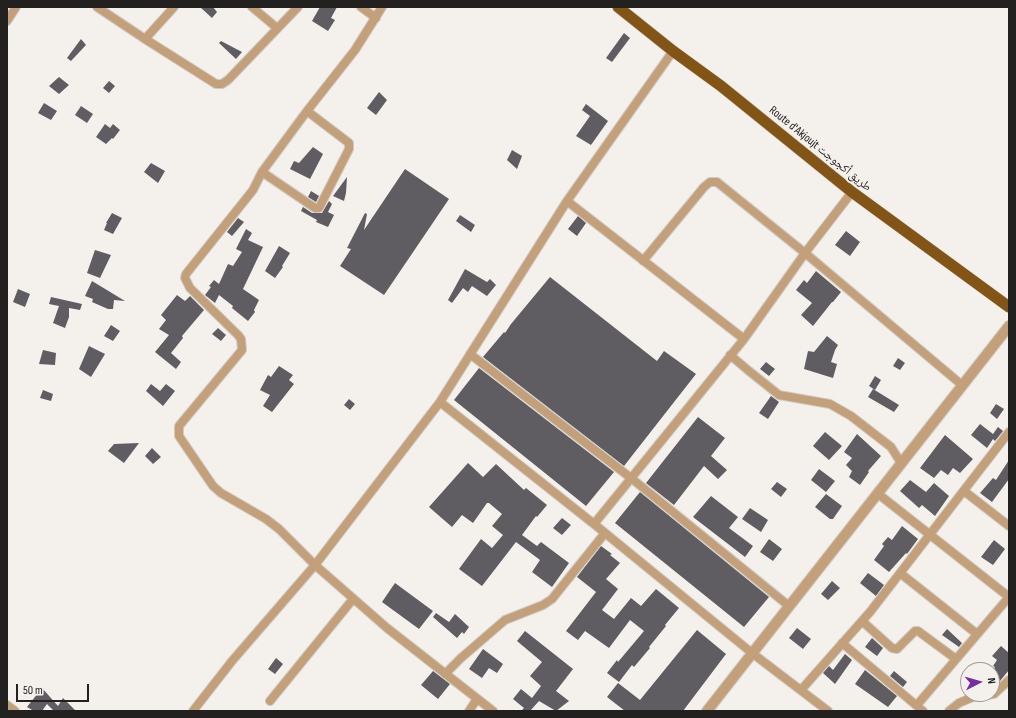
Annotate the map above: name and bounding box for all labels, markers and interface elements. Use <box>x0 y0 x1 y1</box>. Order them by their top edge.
street label: Route d'Akjoujt طريق أكجوجت <box>766 103 874 195</box>
north arrow <box>960 662 1000 702</box>
scale bar <box>18 676 91 702</box>
text: N <box>985 677 998 684</box>
text: 50 m <box>23 683 43 698</box>

